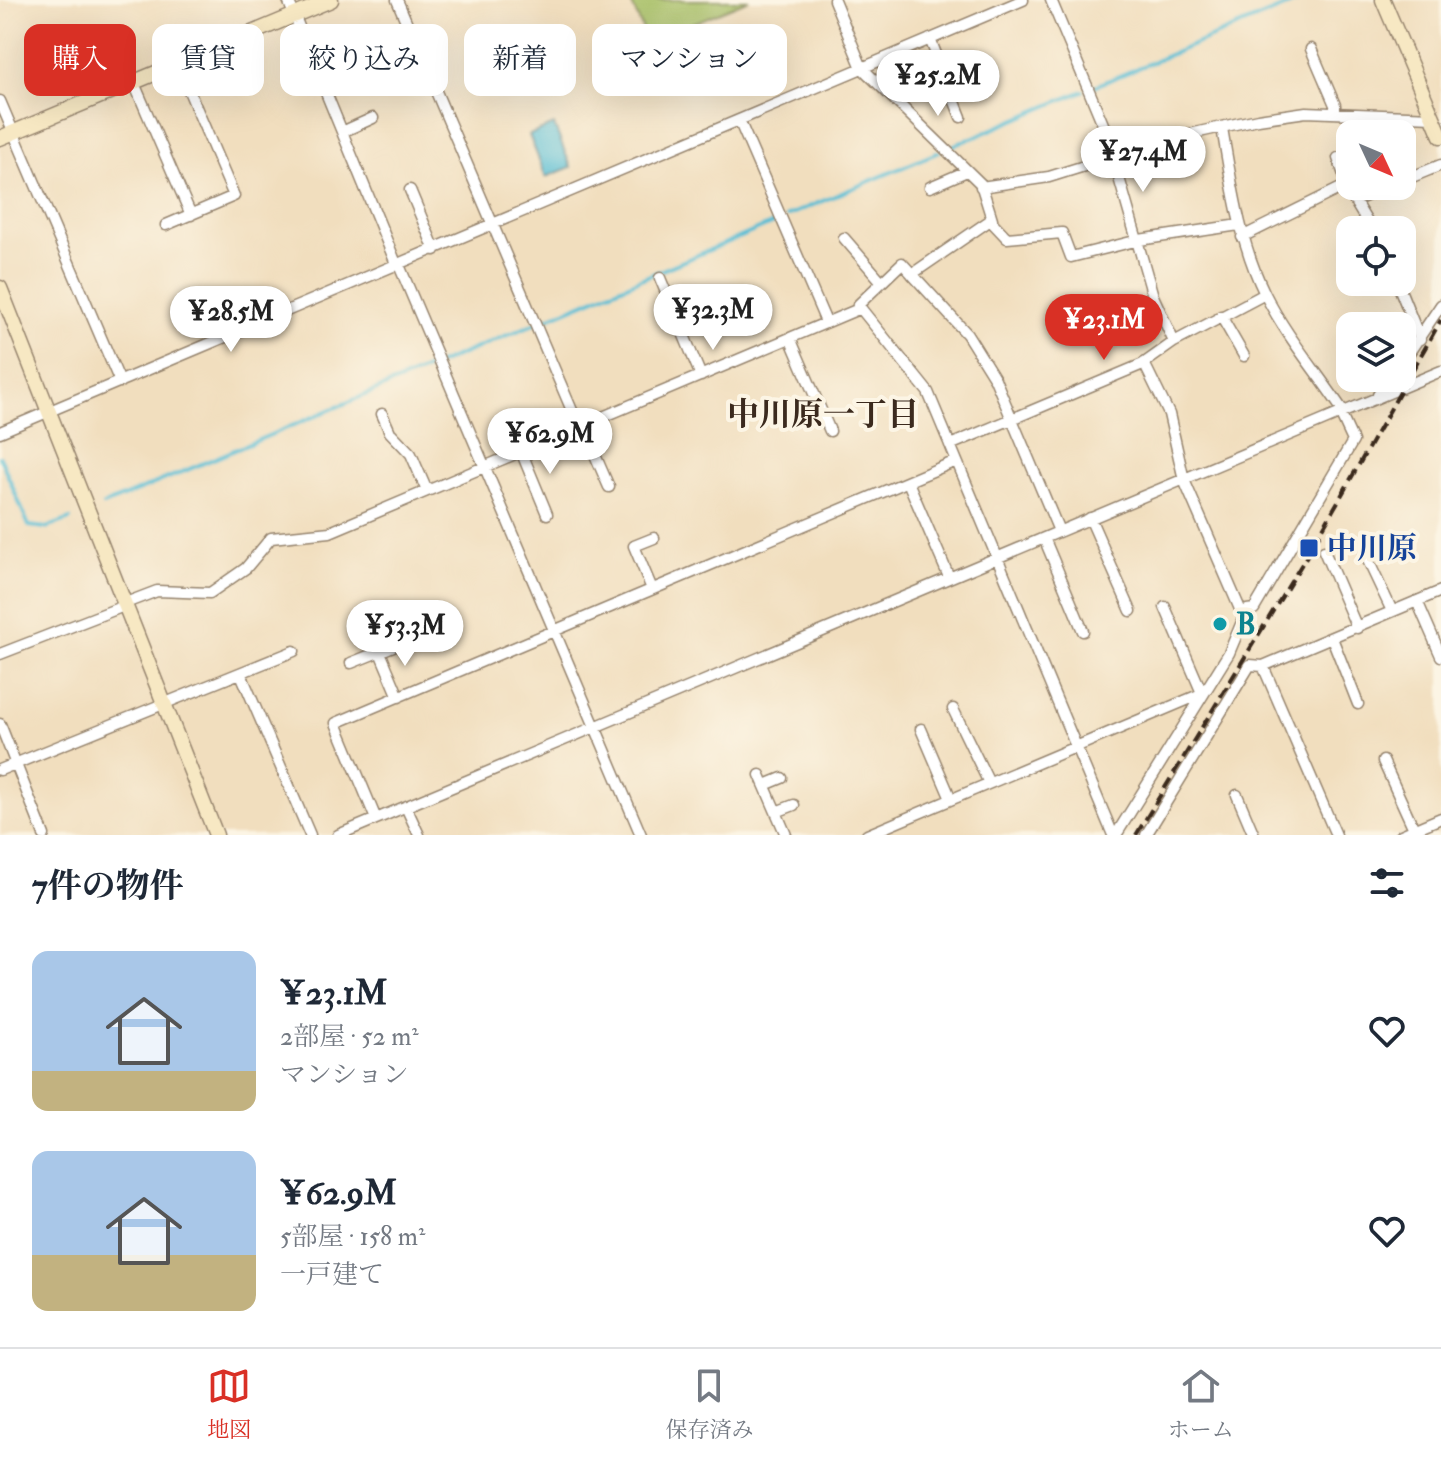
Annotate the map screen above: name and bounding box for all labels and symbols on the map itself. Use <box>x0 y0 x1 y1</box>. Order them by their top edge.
pin: ¥25.2M <box>873 50 1003 118</box>
north arrow <box>1336 120 1416 200</box>
pin: ¥27.4M <box>1078 126 1208 194</box>
pin: ¥32.3M <box>648 284 778 352</box>
pin: ¥28.5M <box>166 286 296 354</box>
pin: ¥23.1M <box>1039 294 1169 362</box>
district label: 中川原一丁目 <box>727 395 919 435</box>
pin: ¥62.9M <box>485 408 615 476</box>
place label: 中川原 <box>1327 530 1417 567</box>
marker: 中川原 <box>1298 537 1320 559</box>
pin: ¥53.3M <box>340 600 470 668</box>
place label: B <box>1236 606 1256 643</box>
marker: B <box>1211 615 1229 633</box>

